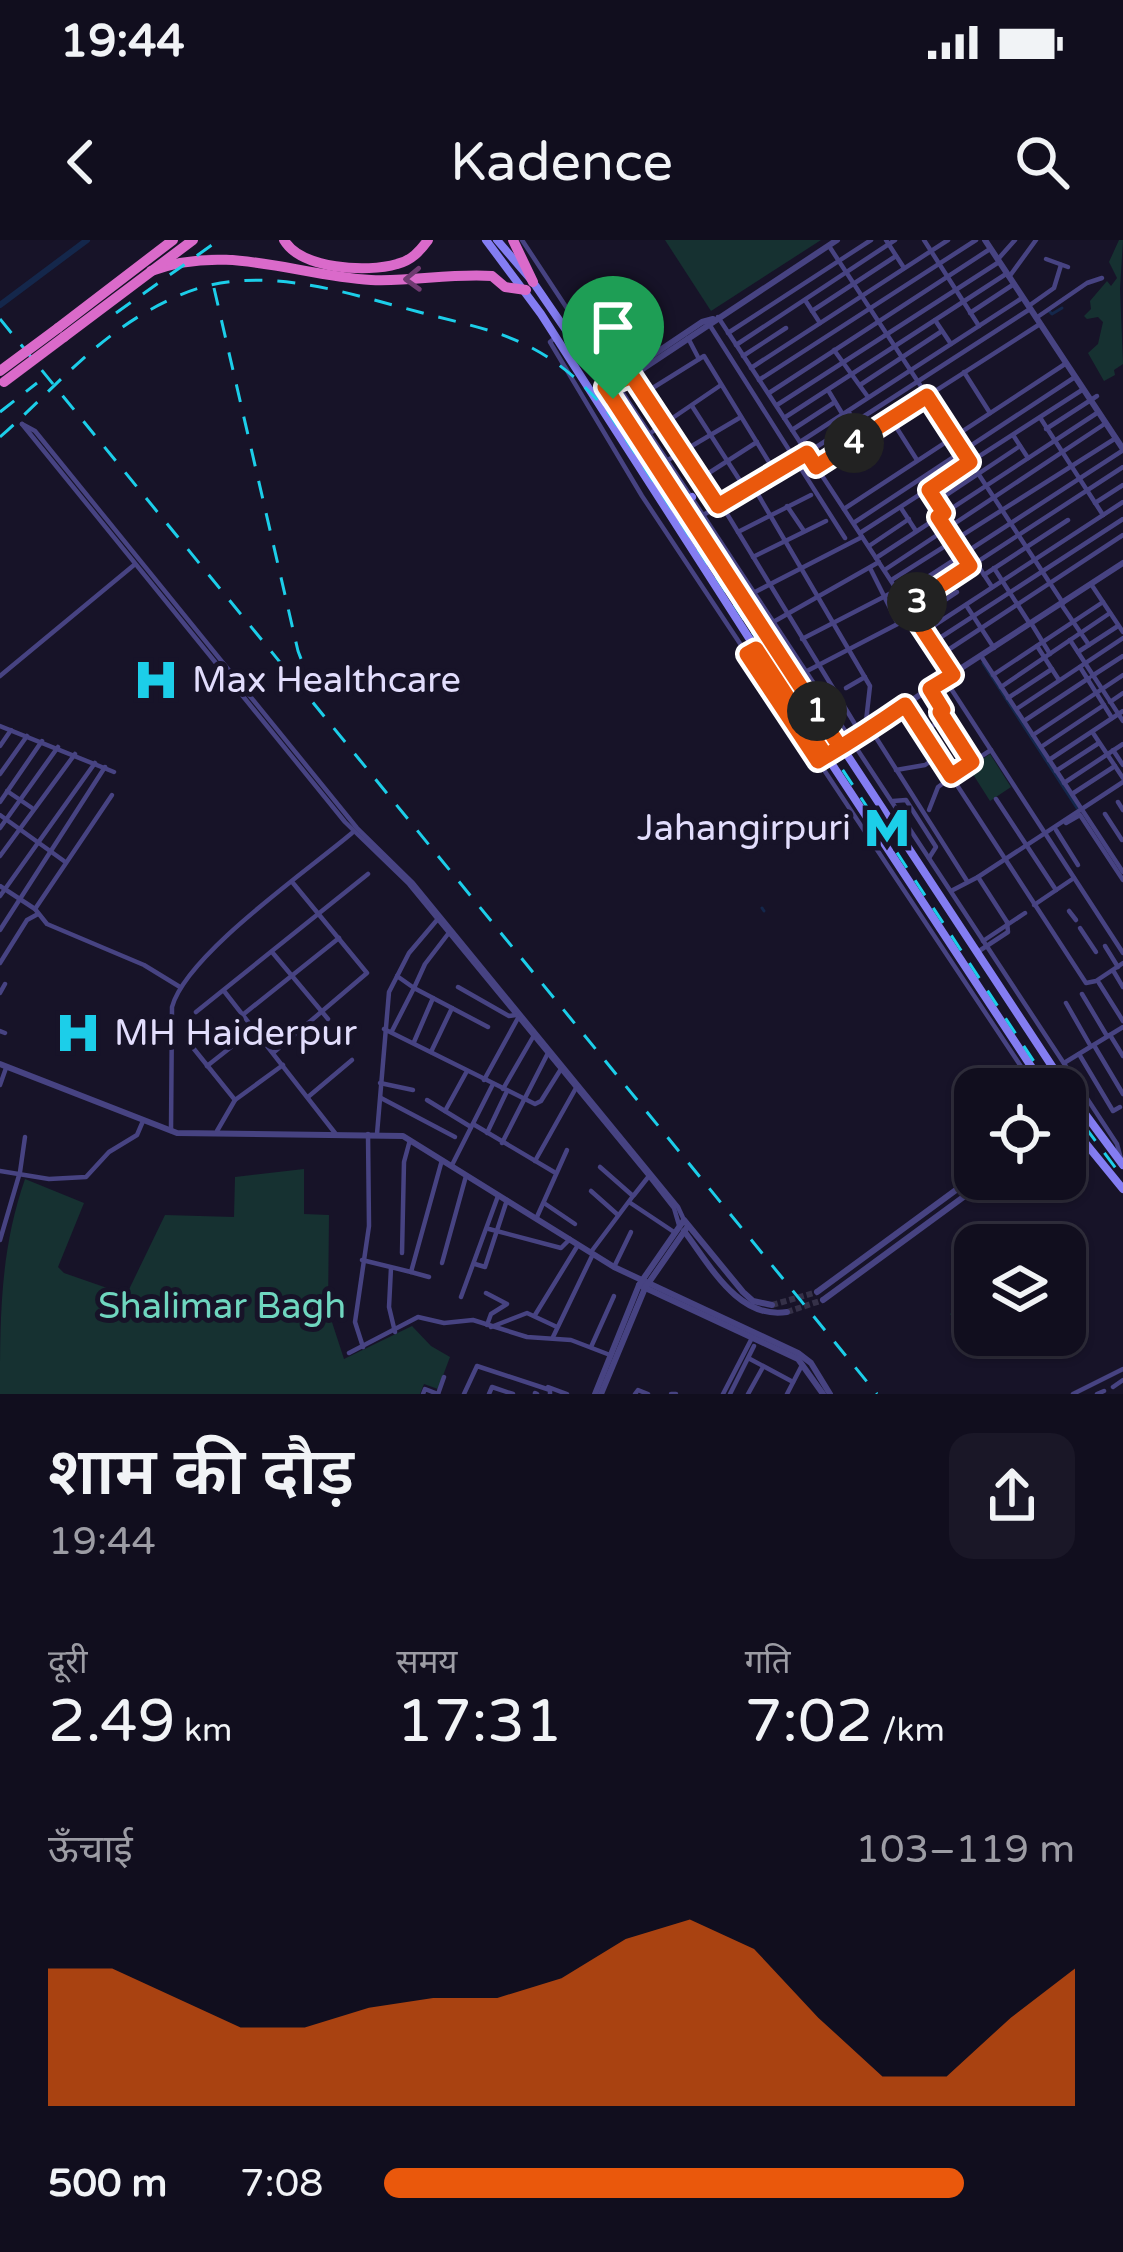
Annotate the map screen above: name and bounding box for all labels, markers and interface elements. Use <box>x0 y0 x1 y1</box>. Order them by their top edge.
text: 19:44 <box>60 15 185 69</box>
icon: back <box>48 129 114 195</box>
icon: search <box>1009 129 1075 195</box>
text: Kadence <box>450 130 673 195</box>
one-way arrow <box>403 266 422 292</box>
pin <box>562 276 664 399</box>
icon: arrive <box>580 294 646 360</box>
pin: 4 <box>824 413 884 473</box>
text: 4 <box>844 423 864 462</box>
pin: 3 <box>887 572 947 632</box>
text: 3 <box>907 582 927 621</box>
hospital icon: Max Healthcare <box>131 655 181 705</box>
place label: Max Healthcare <box>192 659 461 702</box>
pin: 1 <box>787 681 847 741</box>
text: 1 <box>807 691 827 730</box>
metro station icon: Jahangirpuri <box>862 803 912 853</box>
place label: Jahangirpuri <box>637 807 851 850</box>
hospital icon: MH Haiderpur <box>53 1008 103 1058</box>
place label: MH Haiderpur <box>114 1012 357 1055</box>
map controls <box>954 1068 1086 1356</box>
button: locate <box>954 1068 1086 1200</box>
button: layers <box>954 1224 1086 1356</box>
park label: Shalimar Bagh <box>98 1285 346 1328</box>
text: शाम की दौड़ <box>48 1433 354 1513</box>
button: share <box>949 1433 1075 1559</box>
text: 19:44 <box>48 1518 156 1565</box>
text: दूरी <box>48 1643 88 1682</box>
text: समय <box>396 1643 458 1682</box>
text: गति <box>745 1643 791 1682</box>
text: 2.49 <box>48 1686 175 1758</box>
text: 17:31 <box>396 1686 563 1758</box>
text: 7:02 <box>745 1686 873 1758</box>
text: km <box>175 1711 232 1750</box>
text: /km <box>873 1711 945 1750</box>
text: ऊँचाई <box>48 1826 133 1873</box>
text: 103–119 m <box>855 1826 1075 1873</box>
text: 500 m <box>48 2160 167 2207</box>
text: 7:08 <box>240 2160 324 2207</box>

